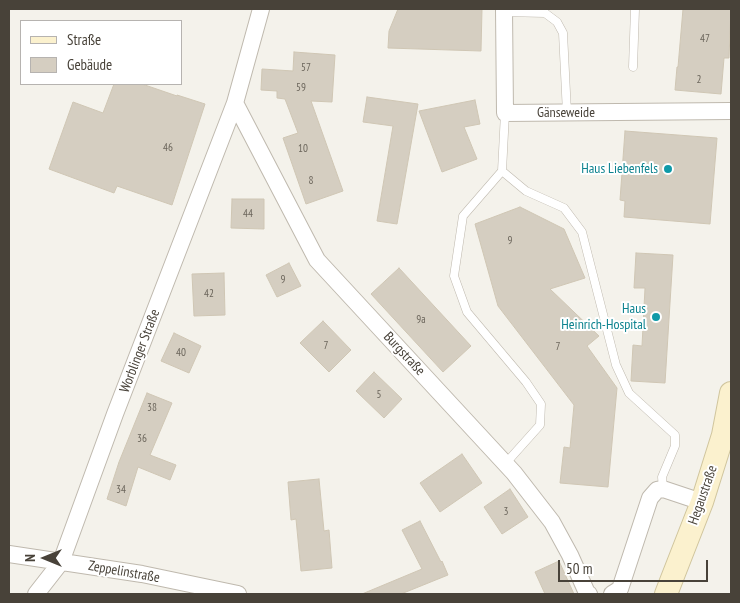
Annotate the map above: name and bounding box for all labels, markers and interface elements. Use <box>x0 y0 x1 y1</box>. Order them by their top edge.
legend <box>20 20 182 85</box>
text: Straße <box>67 30 101 49</box>
house number: 47 <box>700 32 710 46</box>
text: Gebäude <box>67 55 112 74</box>
house number: 57 <box>301 61 311 75</box>
house number: 2 <box>697 73 701 87</box>
house number: 59 <box>296 81 306 95</box>
street label: Gänseweide <box>537 105 595 121</box>
house number: 46 <box>163 141 173 155</box>
house number: 10 <box>298 142 308 156</box>
place label: Haus Liebenfels <box>581 161 658 177</box>
marker: Haus Liebenfels <box>662 163 674 175</box>
house number: 8 <box>309 174 313 188</box>
house number: 44 <box>243 207 253 221</box>
house number: 9 <box>508 234 512 248</box>
house number: 9 <box>281 273 285 287</box>
house number: 42 <box>204 287 214 301</box>
place label: Haus Heinrich-Hospital <box>561 301 646 334</box>
street label: Worblinger Straße <box>116 307 164 395</box>
marker: Haus Heinrich-Hospital <box>650 311 662 323</box>
house number: 9a <box>416 313 426 327</box>
street label: Burgstraße <box>380 329 428 379</box>
house number: 7 <box>324 339 328 353</box>
house number: 7 <box>556 340 560 354</box>
house number: 40 <box>176 346 186 360</box>
house number: 5 <box>377 388 381 402</box>
house number: 38 <box>147 401 157 415</box>
house number: 36 <box>137 432 147 446</box>
street label: Hegaustraße <box>685 463 721 527</box>
house number: 34 <box>116 483 126 497</box>
house number: 3 <box>504 505 508 519</box>
north arrow <box>20 533 70 583</box>
scale bar <box>560 550 710 582</box>
text: N <box>21 554 39 562</box>
street label: Zeppelinstraße <box>87 557 161 587</box>
text: 50 m <box>566 559 592 578</box>

